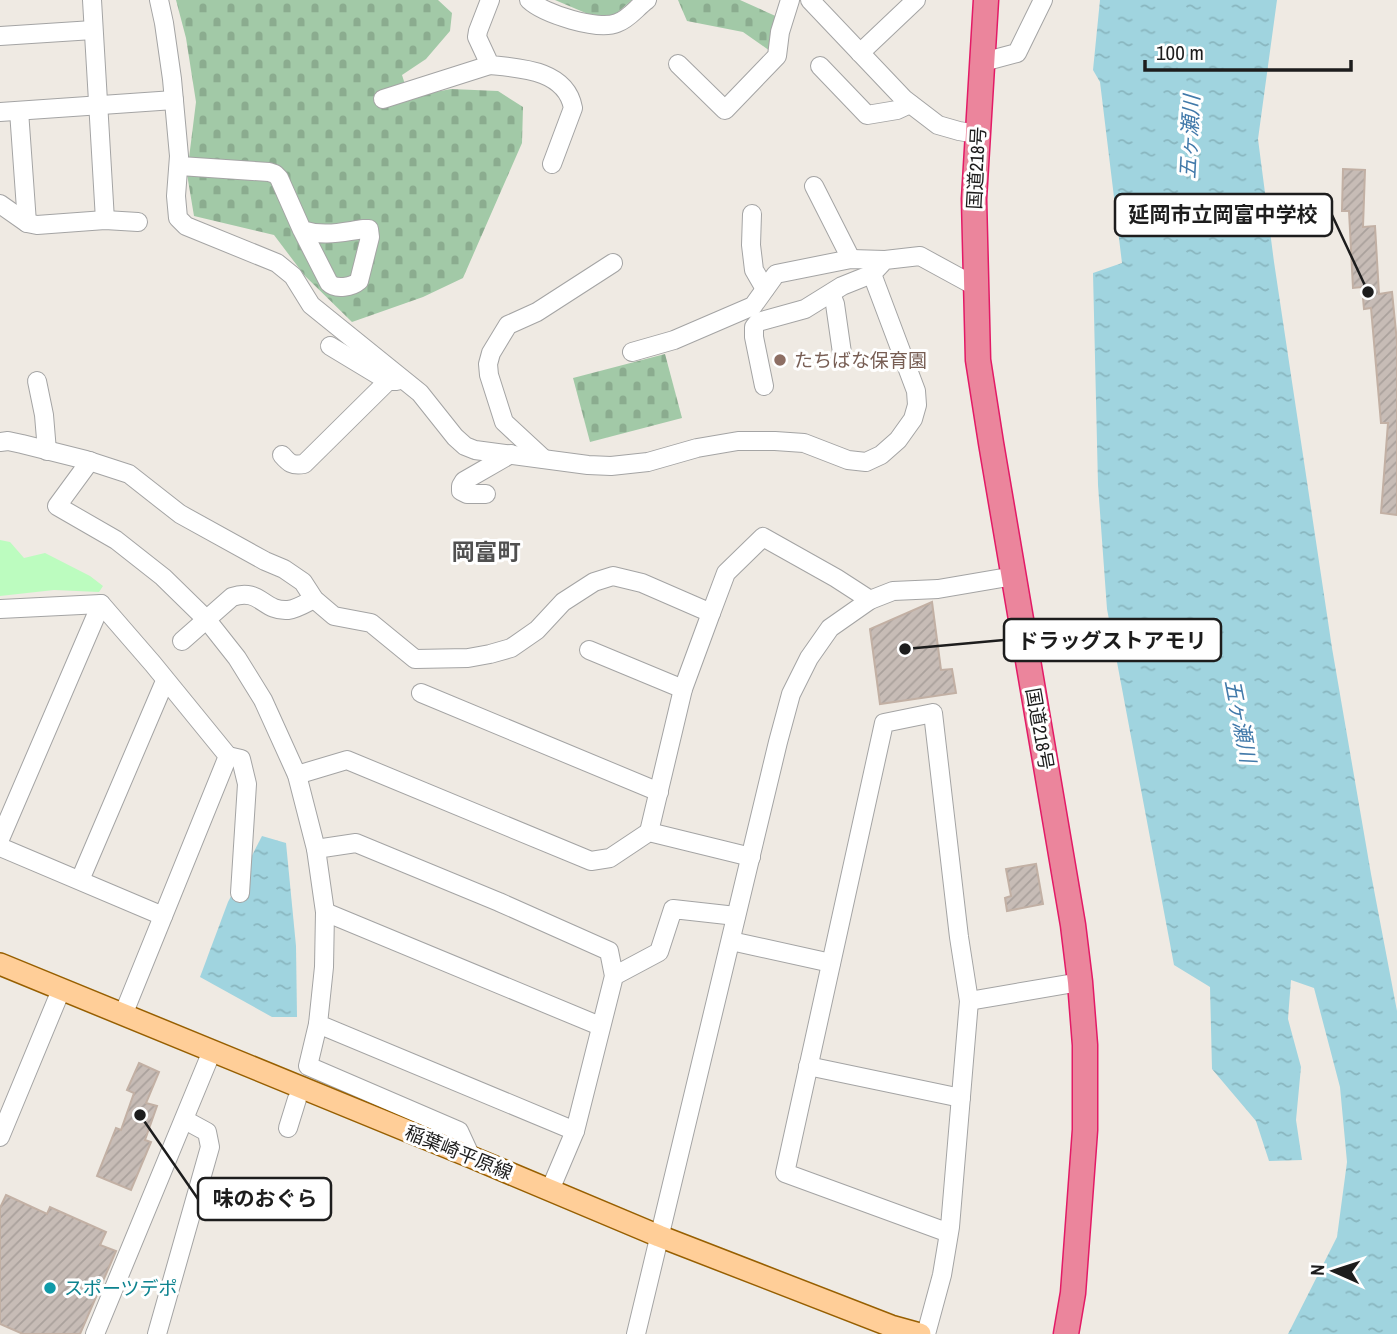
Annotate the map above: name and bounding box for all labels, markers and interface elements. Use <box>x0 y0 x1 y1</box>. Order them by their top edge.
scale bar <box>1145 28 1352 72</box>
text: 100 m <box>1156 38 1204 67</box>
water label: 五ヶ瀬川 <box>1173 92 1206 180</box>
street label: 国道218号 <box>961 126 991 210</box>
callout: 延岡市立岡富中学校 <box>1115 194 1332 236</box>
text: 延岡市立岡富中学校 <box>1129 200 1318 229</box>
place label: たちばな保育園 <box>794 347 927 373</box>
marker: たちばな保育園 <box>772 352 788 368</box>
district label: 岡富町 <box>452 536 521 567</box>
callout: ドラッグストアモリ <box>1004 619 1221 661</box>
text: ドラッグストアモリ <box>1018 626 1207 655</box>
water label: 五ヶ瀬川 <box>1218 677 1263 767</box>
street label: 国道218号 <box>1020 686 1060 772</box>
street label: 稲葉崎平原線 <box>401 1119 517 1185</box>
callout: 味のおぐら <box>198 1178 331 1220</box>
text: 味のおぐら <box>213 1184 318 1213</box>
north arrow <box>1299 1236 1369 1306</box>
text: N <box>1304 1264 1330 1276</box>
place label: スポーツデポ <box>64 1275 178 1301</box>
marker: スポーツデポ <box>42 1280 58 1296</box>

